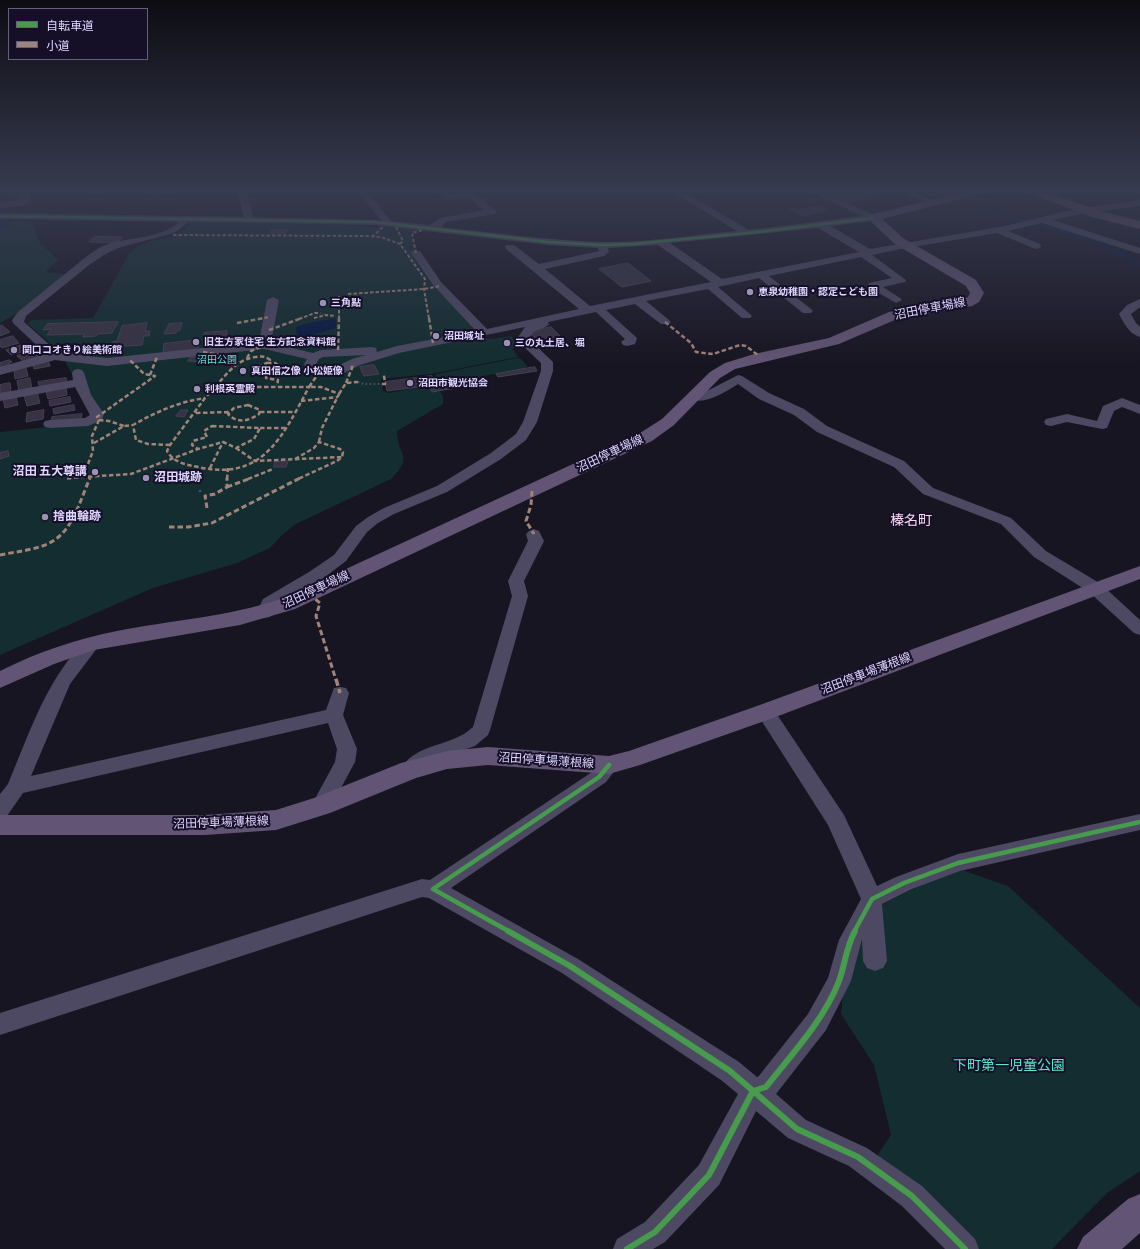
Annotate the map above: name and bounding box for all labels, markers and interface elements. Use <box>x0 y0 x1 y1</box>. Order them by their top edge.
legend <box>8 8 148 60</box>
text: 自転車道 <box>46 19 94 33</box>
text: 小道 <box>46 39 70 53</box>
place label: 恵泉幼稚園・認定こども園 <box>758 286 878 298</box>
marker: 恵泉幼稚園・認定こども園 <box>745 287 755 297</box>
street label: 沼田停車場線 <box>893 295 967 323</box>
place label: 三角點 <box>331 297 361 309</box>
marker: 三角點 <box>318 298 328 308</box>
place label: 沼田城址 <box>444 330 484 342</box>
marker: 沼田城址 <box>431 331 441 341</box>
place label: 旧生方家住宅 生方記念資料館 <box>204 336 336 348</box>
marker: 旧生方家住宅 生方記念資料館 <box>191 337 201 347</box>
place label: 三の丸土居、堀 <box>515 337 585 349</box>
marker: 三の丸土居、堀 <box>502 338 512 348</box>
place label: 関口コオきり絵美術館 <box>22 344 122 356</box>
marker: 関口コオきり絵美術館 <box>9 345 19 355</box>
park label: 沼田公園 <box>197 354 237 366</box>
place label: 真田信之像 小松姫像 <box>251 365 343 377</box>
marker: 真田信之像 小松姫像 <box>238 366 248 376</box>
place label: 沼田市観光協会 <box>418 377 488 389</box>
marker: 沼田市観光協会 <box>405 378 415 388</box>
place label: 利根英霊殿 <box>205 383 255 395</box>
marker: 利根英霊殿 <box>192 384 202 394</box>
street label: 沼田停車場線 <box>574 432 646 476</box>
place label: 沼田 五大尊講 <box>13 465 87 479</box>
marker: 沼田 五大尊講 <box>90 467 100 477</box>
place label: 沼田城跡 <box>154 471 202 485</box>
marker: 沼田城跡 <box>141 473 151 483</box>
place label: 捨曲輪跡 <box>53 510 101 524</box>
marker: 捨曲輪跡 <box>40 512 50 522</box>
district label: 榛名町 <box>890 513 932 529</box>
street label: 沼田停車場線 <box>280 568 352 612</box>
street label: 沼田停車場薄根線 <box>819 650 913 698</box>
street label: 沼田停車場薄根線 <box>498 750 594 772</box>
street label: 沼田停車場薄根線 <box>173 814 269 832</box>
park label: 下町第一児童公園 <box>953 1058 1065 1074</box>

